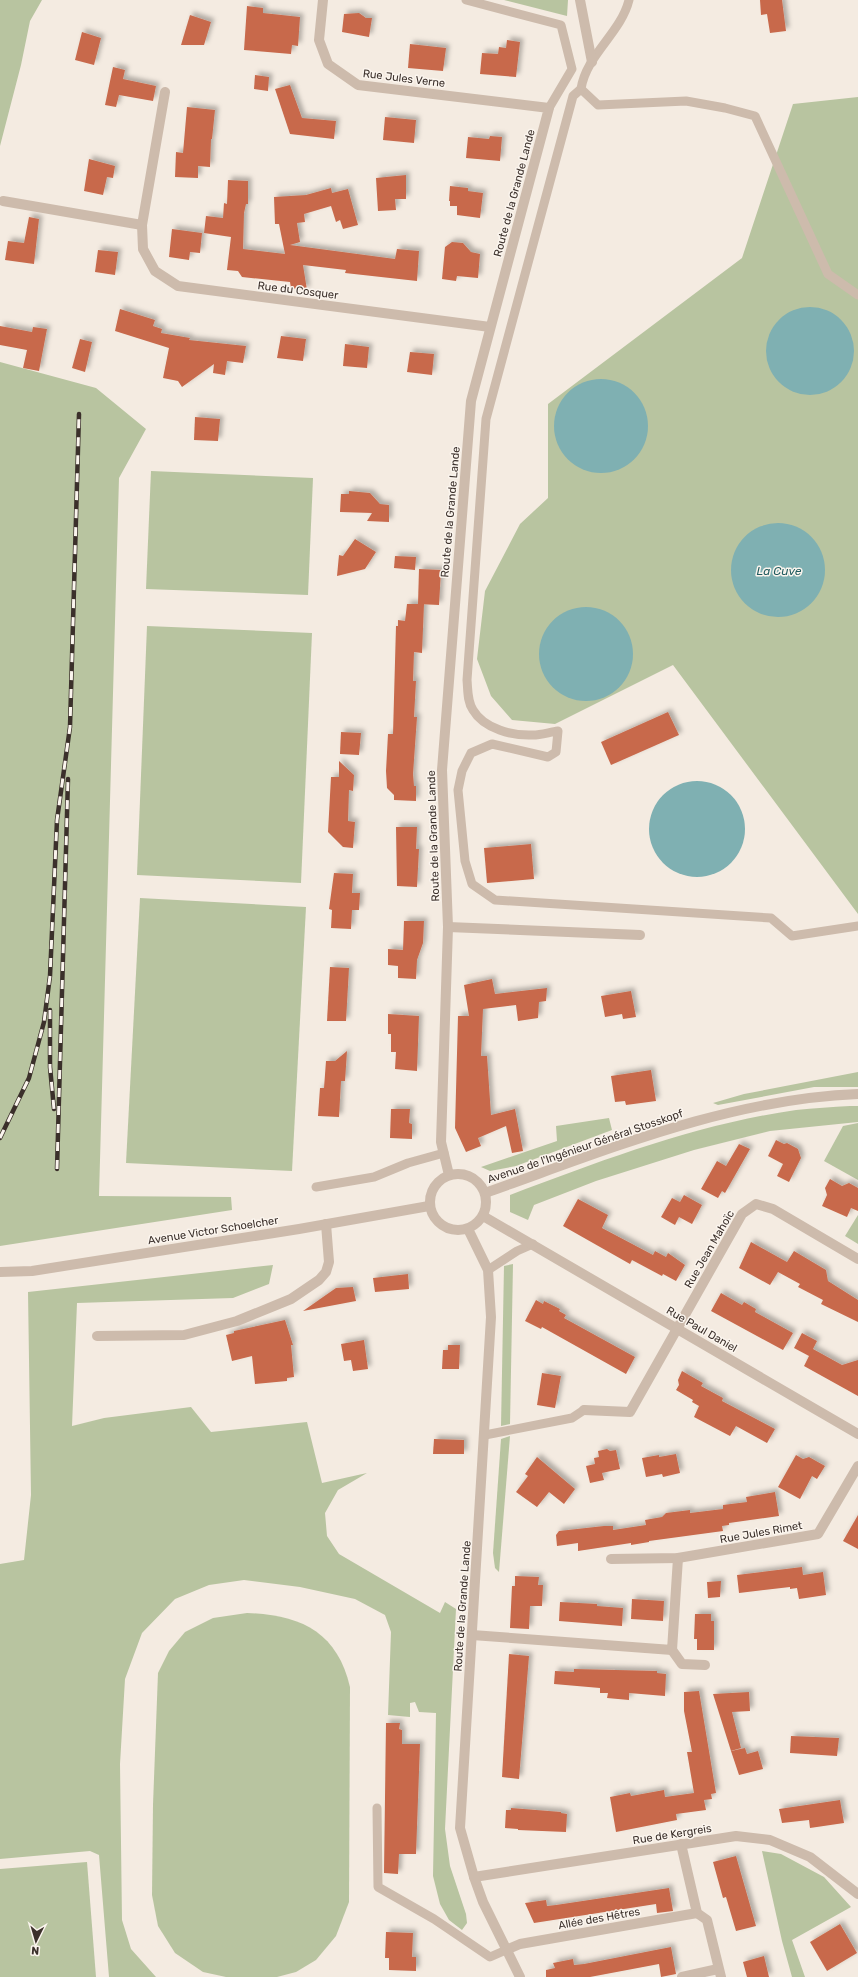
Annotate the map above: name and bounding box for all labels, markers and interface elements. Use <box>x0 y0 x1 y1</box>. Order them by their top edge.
street label: Rue Jules Verne <box>362 67 446 90</box>
street label: Route de la Grande Lande <box>491 128 538 258</box>
street label: Rue du Cosquer <box>257 279 340 302</box>
street label: Route de la Grande Lande <box>438 446 463 578</box>
water label: La Cuve <box>756 564 802 578</box>
street label: Route de la Grande Lande <box>425 770 442 902</box>
street label: Avenue de l'Ingénieur Général Stosskopf <box>486 1107 685 1186</box>
street label: Rue Jean Mahoïc <box>682 1208 737 1291</box>
street label: Avenue Victor Schoelcher <box>147 1214 280 1247</box>
street label: Rue Paul Daniel <box>664 1304 739 1355</box>
street label: Rue Jules Rimet <box>719 1519 804 1546</box>
street label: Route de la Grande Lande <box>451 1540 474 1672</box>
street label: Rue de Kergreis <box>632 1822 713 1847</box>
street label: Allée des Hêtres <box>557 1905 641 1932</box>
north arrow <box>16 1921 56 1961</box>
text: N <box>31 1944 40 1957</box>

